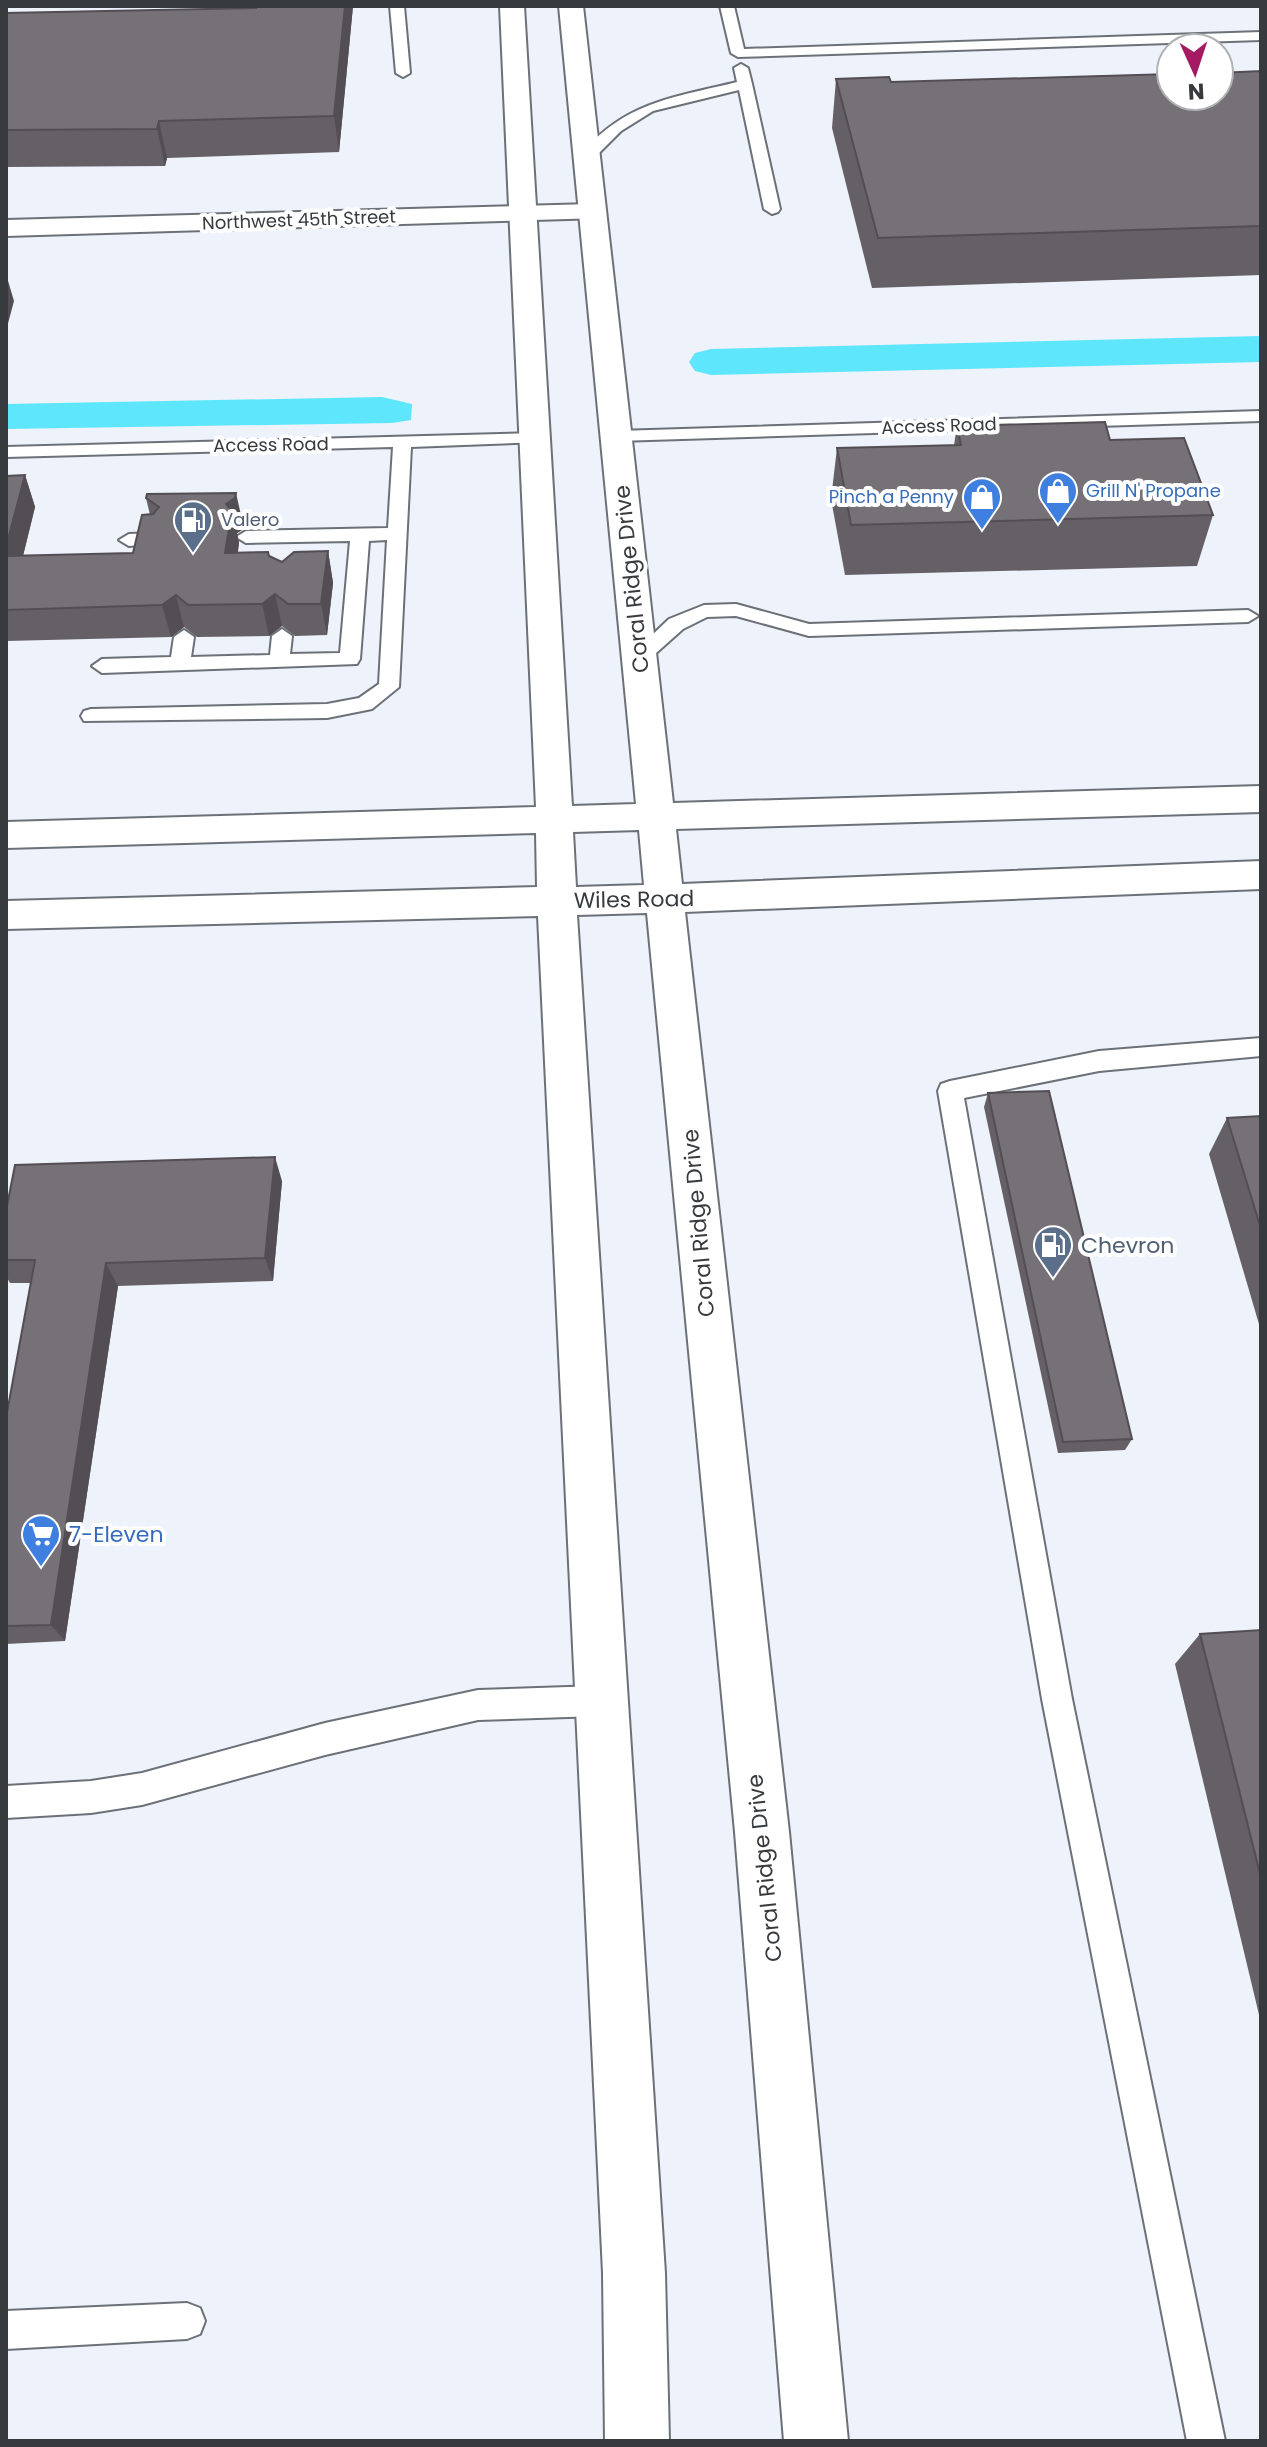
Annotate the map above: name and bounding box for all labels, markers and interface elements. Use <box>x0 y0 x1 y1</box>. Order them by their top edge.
north arrow <box>1155 32 1235 112</box>
text: N <box>1187 76 1205 107</box>
street label: Northwest 45th Street <box>202 204 396 235</box>
street label: Access Road <box>881 411 997 440</box>
street label: Access Road <box>213 431 329 458</box>
shop icon: Grill N' Propane <box>1037 470 1079 525</box>
shop icon: Pinch a Penny <box>961 476 1003 531</box>
place label: Grill N' Propane <box>1086 478 1221 503</box>
street label: Coral Ridge Drive <box>606 484 657 674</box>
place label: Pinch a Penny <box>829 484 954 509</box>
fuel station icon: Valero <box>172 499 214 554</box>
place label: Valero <box>221 507 279 532</box>
street label: Wiles Road <box>573 883 695 916</box>
street label: Coral Ridge Drive <box>675 1128 722 1318</box>
fuel station icon: Chevron <box>1032 1224 1074 1279</box>
place label: Chevron <box>1081 1230 1174 1261</box>
supermarket icon: 7-Eleven <box>20 1513 62 1568</box>
place label: 7-Eleven <box>69 1519 164 1550</box>
street label: Coral Ridge Drive <box>739 1773 790 1963</box>

